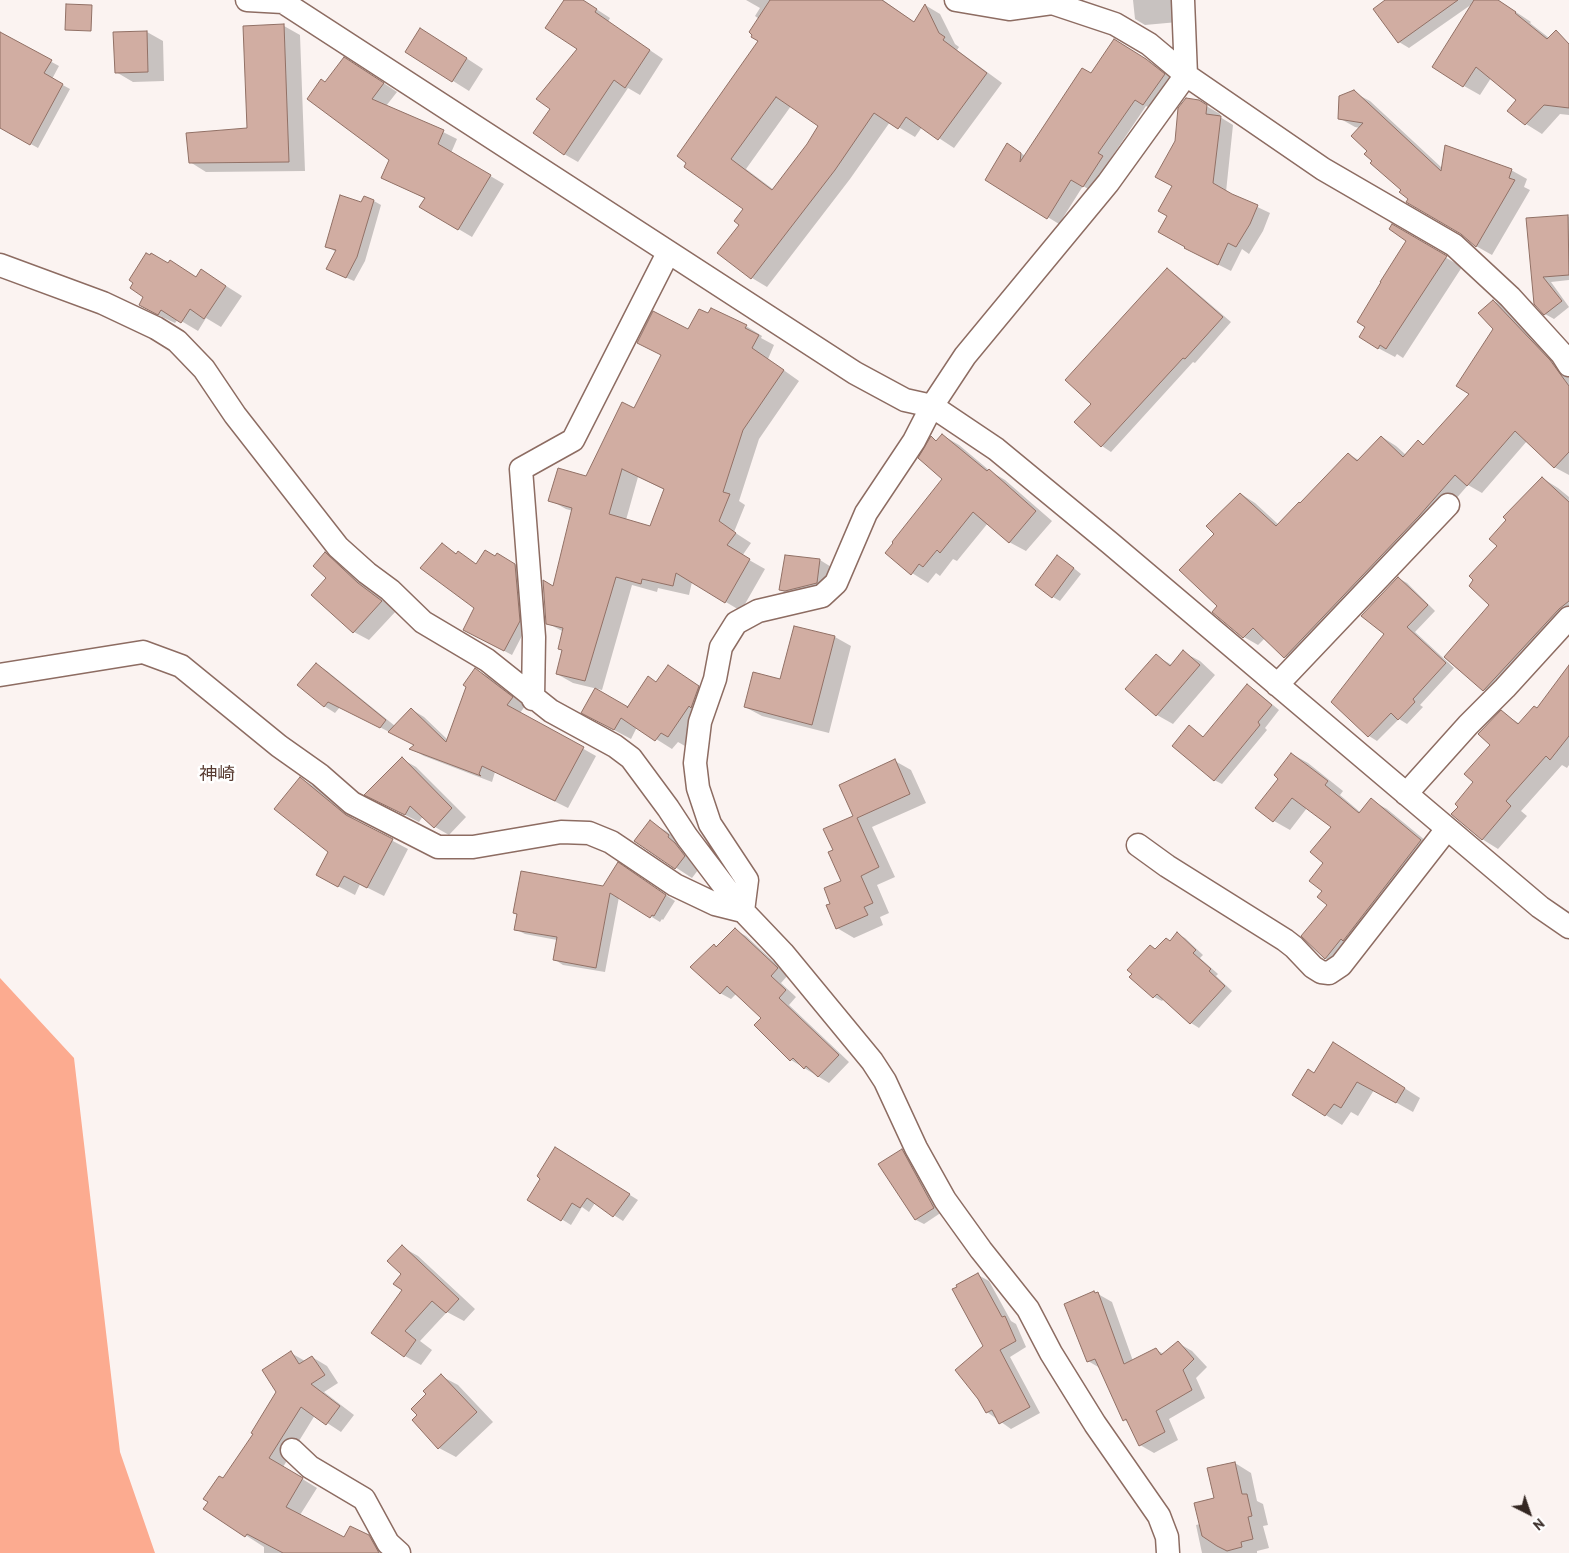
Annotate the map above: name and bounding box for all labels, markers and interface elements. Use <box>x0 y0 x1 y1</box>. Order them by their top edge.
district label: 神崎 <box>199 764 235 786</box>
north arrow <box>1504 1488 1554 1538</box>
text: N <box>1529 1515 1548 1534</box>

